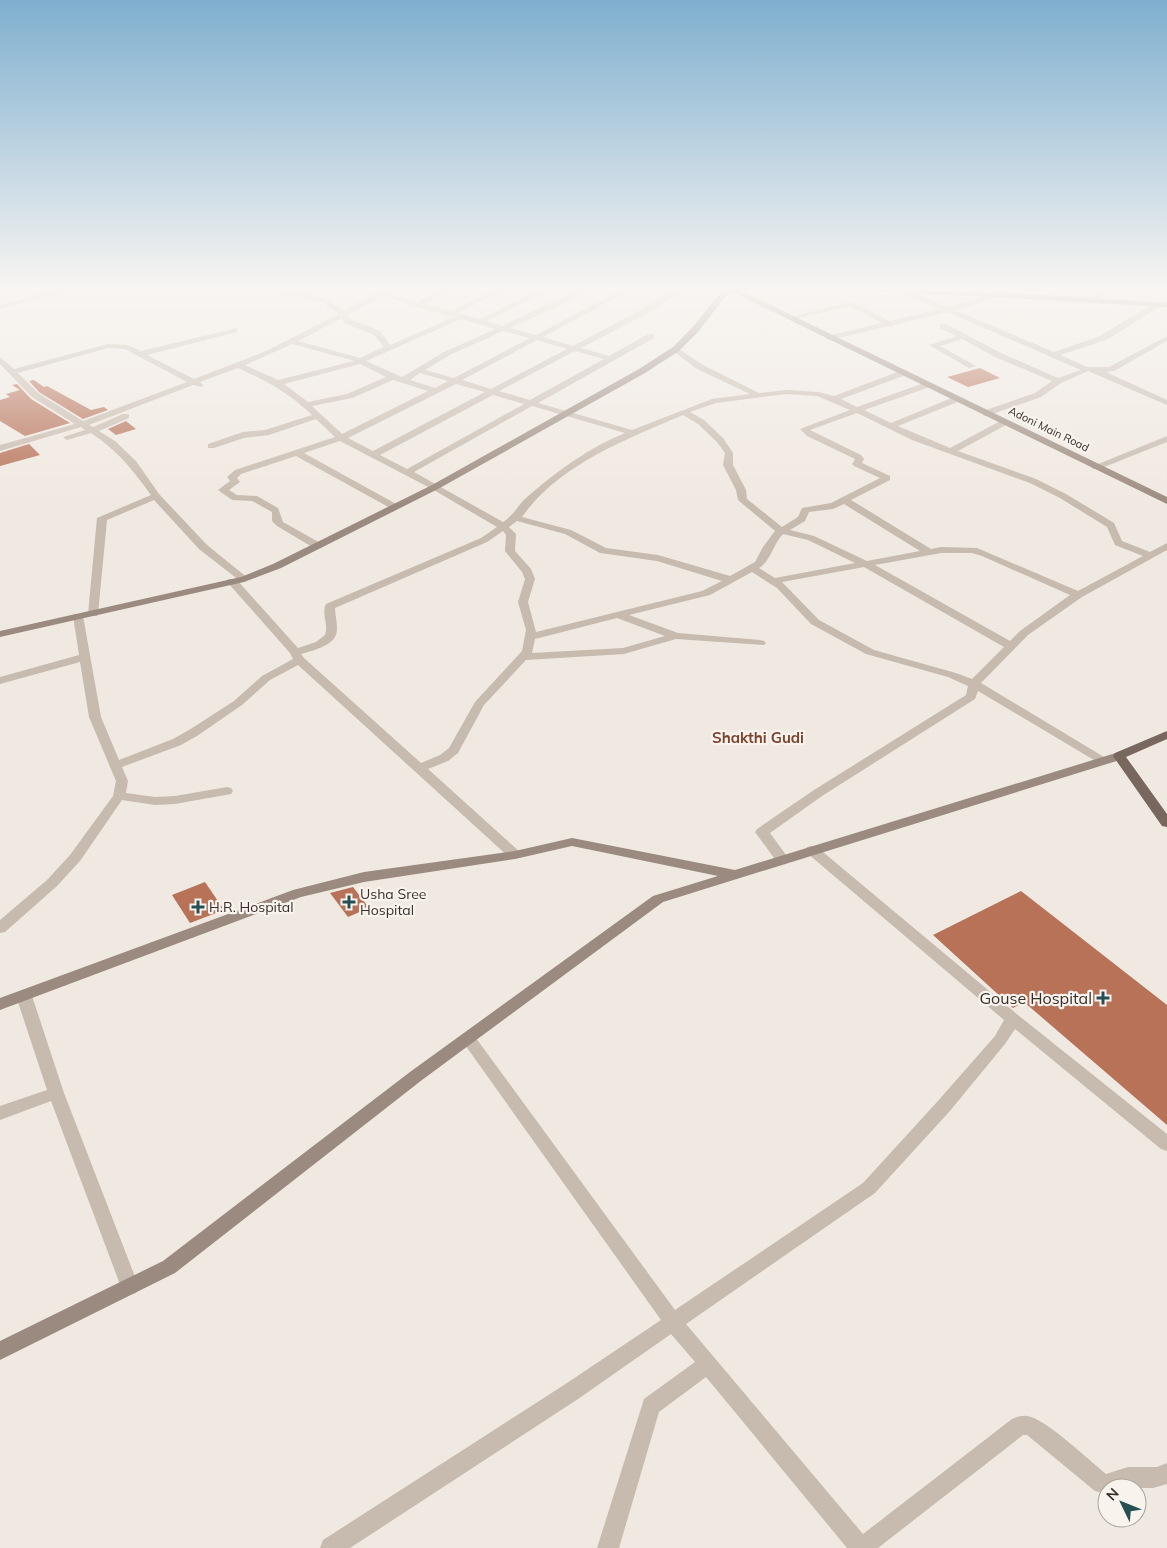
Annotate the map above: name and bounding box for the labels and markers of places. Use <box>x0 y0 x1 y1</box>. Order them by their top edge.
place label: Usha Sree Hospital <box>360 885 426 919</box>
marker: Usha Sree Hospital <box>342 895 356 909</box>
place label: H.R. Hospital <box>209 898 294 916</box>
marker: H.R. Hospital <box>191 900 205 914</box>
place label: Gouse Hospital <box>979 988 1092 1008</box>
marker: Gouse Hospital <box>1096 991 1110 1005</box>

